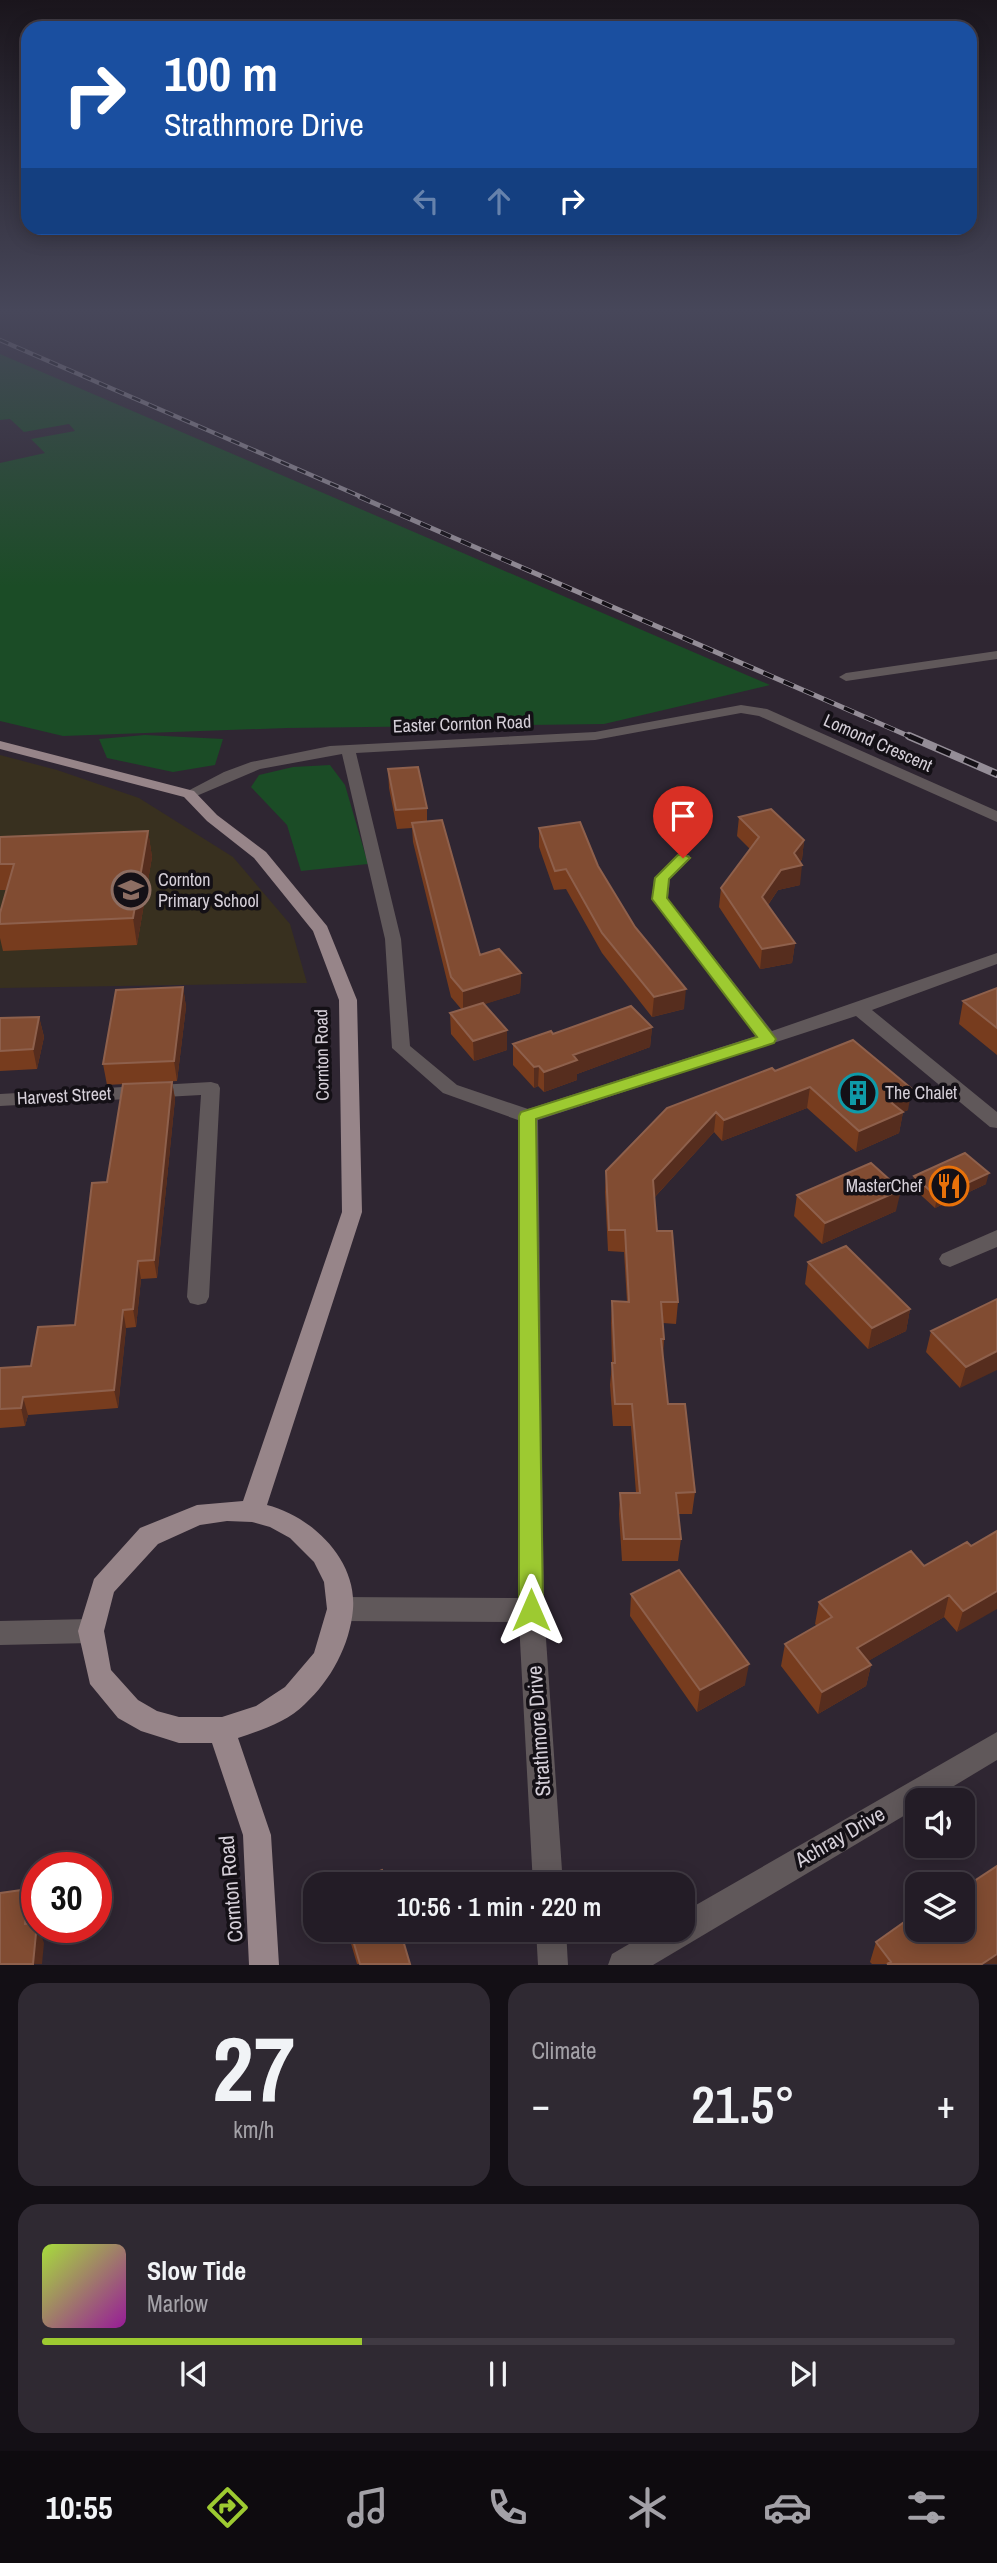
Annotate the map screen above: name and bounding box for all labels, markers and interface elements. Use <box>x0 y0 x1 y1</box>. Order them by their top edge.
text: 100 m <box>164 40 278 106</box>
icon: right <box>49 49 140 140</box>
text: Strathmore Drive <box>164 103 364 146</box>
icon: left <box>407 182 445 220</box>
icon: ahead <box>480 182 518 220</box>
icon: right <box>553 182 591 220</box>
street label: Lomond Crescent <box>820 707 937 778</box>
street label: Easter Cornton Road <box>392 709 532 738</box>
pin <box>653 786 713 858</box>
icon: arrive <box>664 797 702 835</box>
place label: Cornton Primary School <box>158 867 259 913</box>
school or university icon: Cornton Primary School <box>110 869 152 911</box>
street label: Cornton Road <box>308 1009 335 1101</box>
building icon: The Chalet <box>837 1072 879 1114</box>
place label: The Chalet <box>885 1080 957 1105</box>
street label: Harvest Street <box>16 1081 112 1110</box>
restaurant icon: MasterChef <box>928 1165 970 1207</box>
place label: MasterChef <box>846 1173 923 1198</box>
position arrow <box>494 1573 568 1647</box>
street label: Strathmore Drive <box>519 1665 558 1797</box>
map controls <box>905 1788 975 1942</box>
button: sound <box>905 1788 975 1858</box>
street label: Achray Drive <box>789 1799 890 1875</box>
street label: Cornton Road <box>211 1834 250 1944</box>
speed limit sign: 30 <box>21 1852 112 1943</box>
button: layers <box>905 1872 975 1942</box>
text: 10:56 · 1 min · 220 m <box>397 1889 601 1924</box>
text: 27 <box>212 2007 295 2129</box>
text: Climate <box>532 2035 596 2066</box>
text: 21.5° <box>691 2069 795 2139</box>
text: − <box>532 2079 550 2130</box>
text: + <box>937 2079 955 2130</box>
text: km/h <box>233 2114 274 2145</box>
text: Slow Tide <box>147 2253 246 2288</box>
text: Marlow <box>147 2288 208 2319</box>
icon: previous <box>175 2355 213 2393</box>
icon: pause <box>479 2355 517 2393</box>
icon: next <box>784 2355 822 2393</box>
icon: directions <box>203 2483 252 2532</box>
icon: music <box>343 2483 392 2532</box>
icon: phone <box>483 2483 532 2532</box>
icon: climate <box>623 2483 672 2532</box>
icon: car <box>763 2483 812 2532</box>
icon: filters <box>902 2483 951 2532</box>
text: 10:55 <box>45 2486 113 2529</box>

